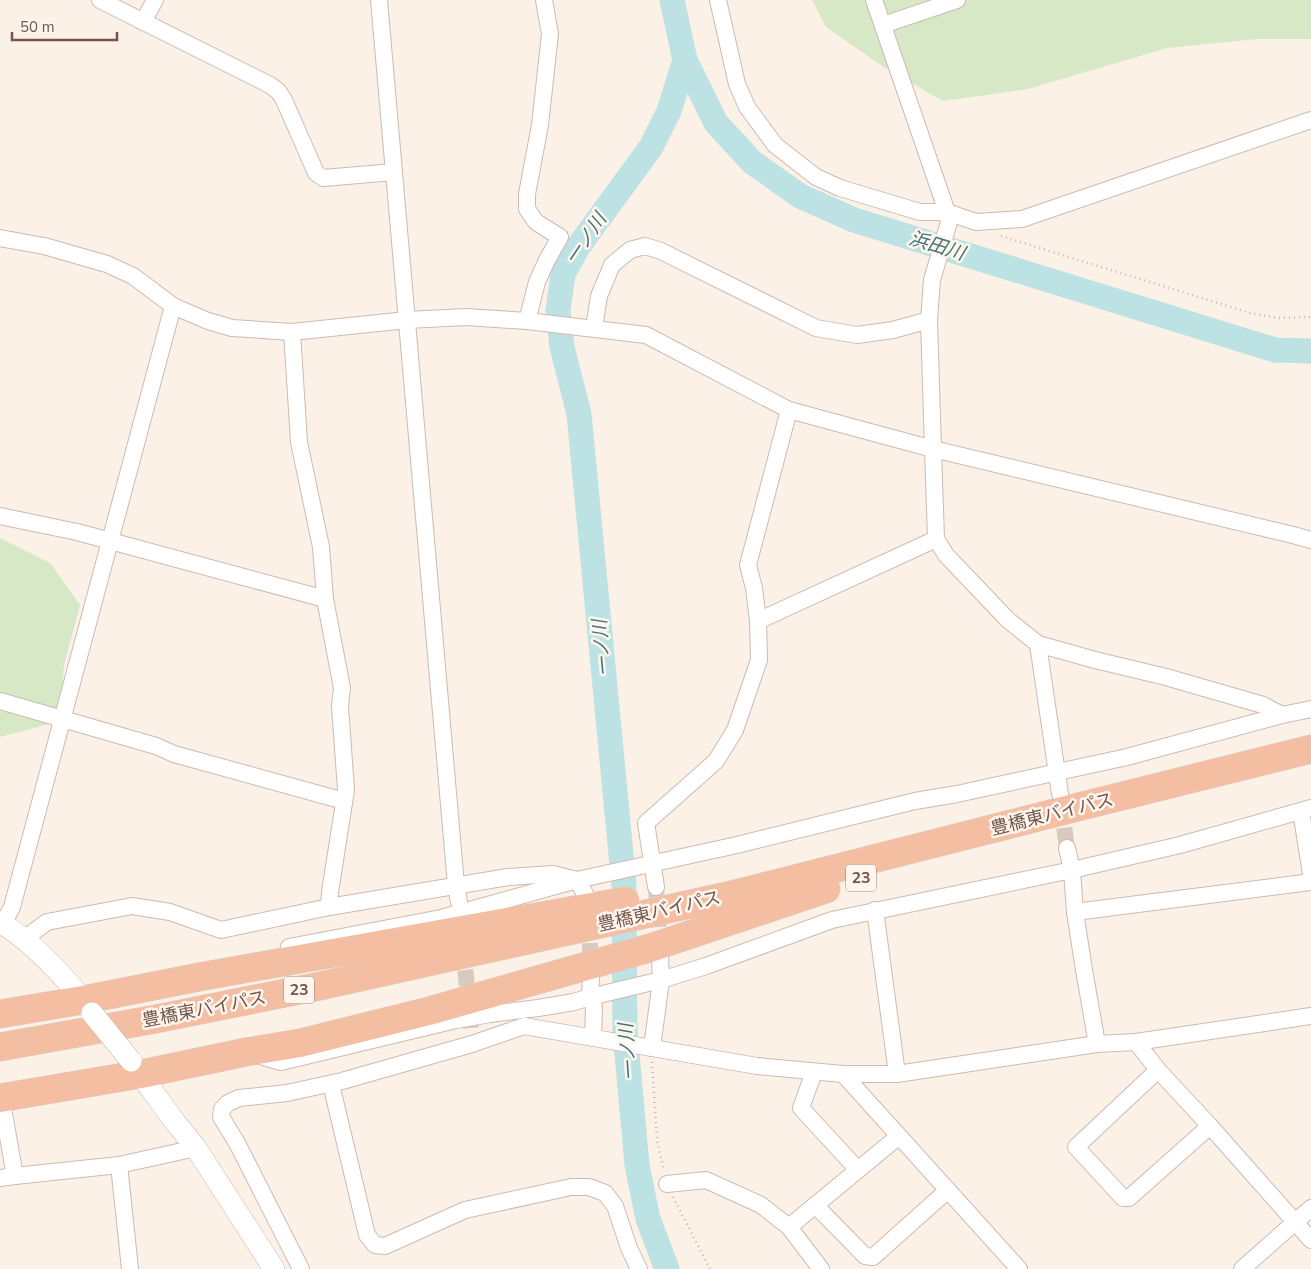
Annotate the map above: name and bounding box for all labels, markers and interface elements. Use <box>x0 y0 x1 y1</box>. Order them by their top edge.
scale bar <box>12 10 118 42</box>
text: 50 m <box>20 17 55 37</box>
water label: 一ノ川 <box>559 206 614 270</box>
water label: 浜田川 <box>906 225 970 267</box>
water label: 一ノ川 <box>586 616 617 678</box>
street label: 豊橋東バイパス <box>988 787 1116 841</box>
road number: 23 <box>846 864 876 891</box>
street label: 豊橋東バイパス <box>595 885 723 937</box>
road number: 23 <box>284 976 314 1004</box>
street label: 豊橋東バイパス <box>140 985 268 1033</box>
water label: 一ノ川 <box>613 1021 643 1081</box>

